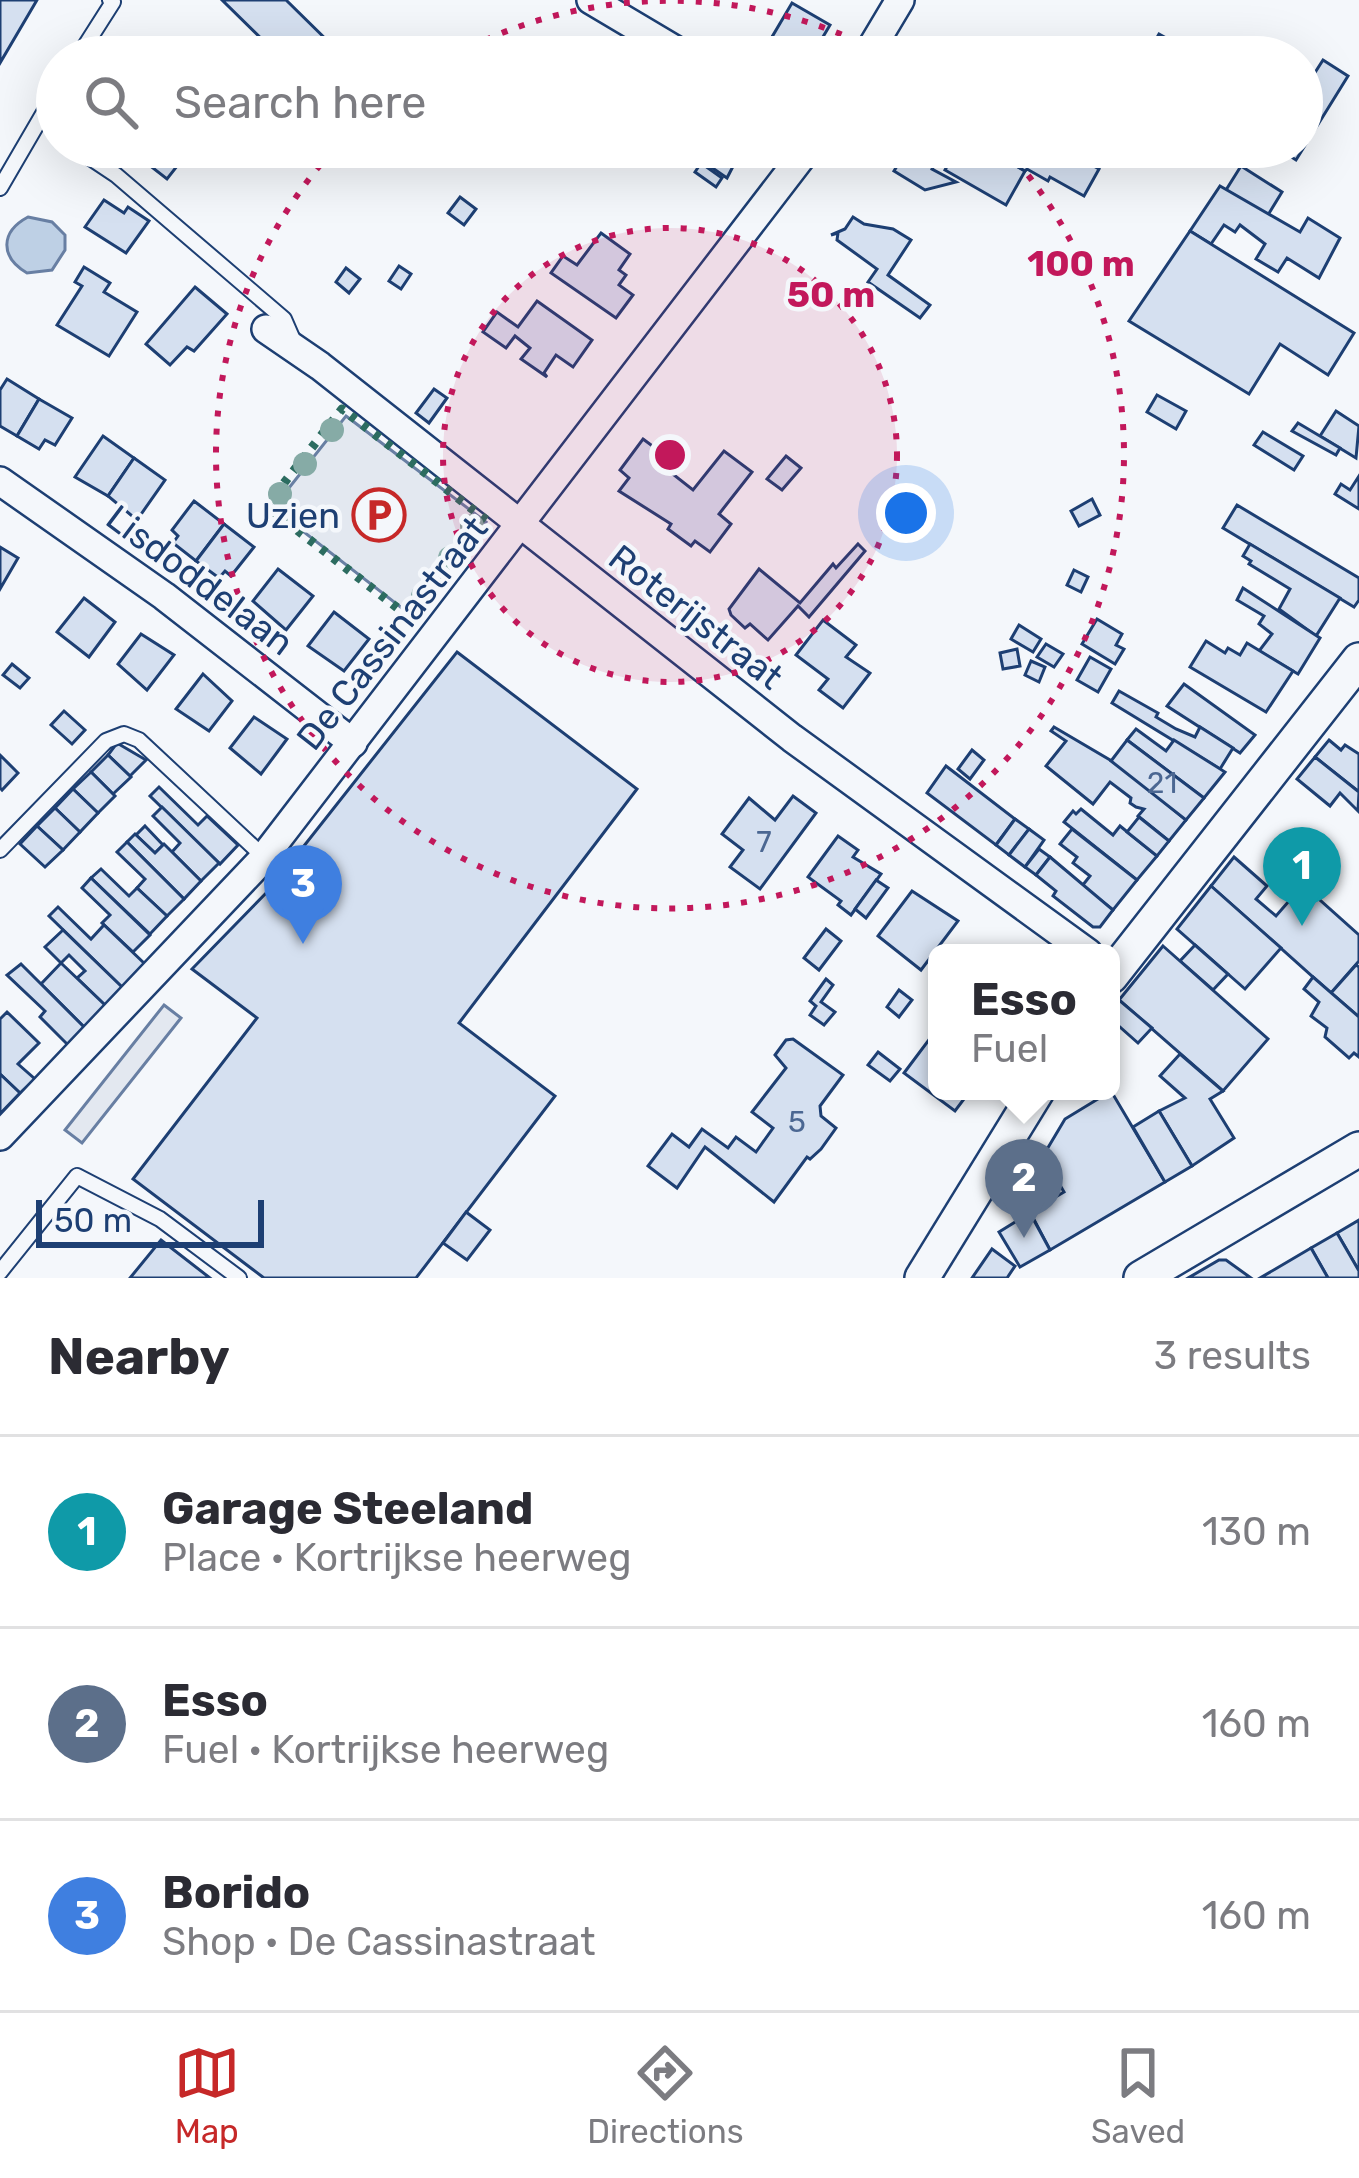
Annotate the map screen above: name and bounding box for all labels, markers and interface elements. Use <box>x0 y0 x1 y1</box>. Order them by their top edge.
search box <box>36 36 1323 168</box>
icon: search <box>78 69 144 135</box>
text: Search here <box>174 76 426 129</box>
text: 100 m <box>1027 242 1135 285</box>
text: 50 m <box>787 273 875 316</box>
centre of rings <box>649 434 691 476</box>
your location <box>876 483 936 543</box>
parking icon: Uzien <box>351 487 407 543</box>
place label: Uzien <box>246 494 340 537</box>
street label: Lisdoddelaan <box>98 496 302 664</box>
street label: De Cassinastraat <box>288 508 496 758</box>
street label: Roterijstraat <box>600 536 792 698</box>
house number: 21 <box>1147 765 1177 801</box>
house number: 7 <box>756 824 772 860</box>
pin: 1 <box>1263 827 1341 926</box>
pin: 3 <box>264 845 342 944</box>
popup <box>928 944 1120 1100</box>
text: Esso <box>971 973 1077 1026</box>
text: Fuel <box>971 1026 1048 1072</box>
house number: 5 <box>788 1104 806 1140</box>
pin: 2 <box>985 1139 1063 1238</box>
scale bar <box>36 1194 264 1247</box>
text: 50 m <box>54 1201 132 1240</box>
text: Nearby <box>48 1326 230 1387</box>
text: 3 results <box>1154 1333 1311 1379</box>
text: Garage Steeland <box>162 1482 533 1535</box>
text: 1 <box>77 1509 97 1555</box>
text: 130 m <box>1202 1509 1311 1555</box>
text: Place · Kortrijkse heerweg <box>162 1535 631 1581</box>
text: Esso <box>162 1674 268 1727</box>
text: 2 <box>74 1701 100 1747</box>
text: 160 m <box>1202 1701 1311 1747</box>
text: Fuel · Kortrijkse heerweg <box>162 1727 609 1773</box>
text: Borido <box>162 1866 310 1919</box>
text: 3 <box>74 1893 100 1939</box>
text: 160 m <box>1202 1893 1311 1939</box>
text: Shop · De Cassinastraat <box>162 1919 596 1965</box>
tab: Map <box>174 2040 240 2151</box>
tab: Directions <box>587 2040 744 2151</box>
tab: Saved <box>1091 2040 1185 2151</box>

